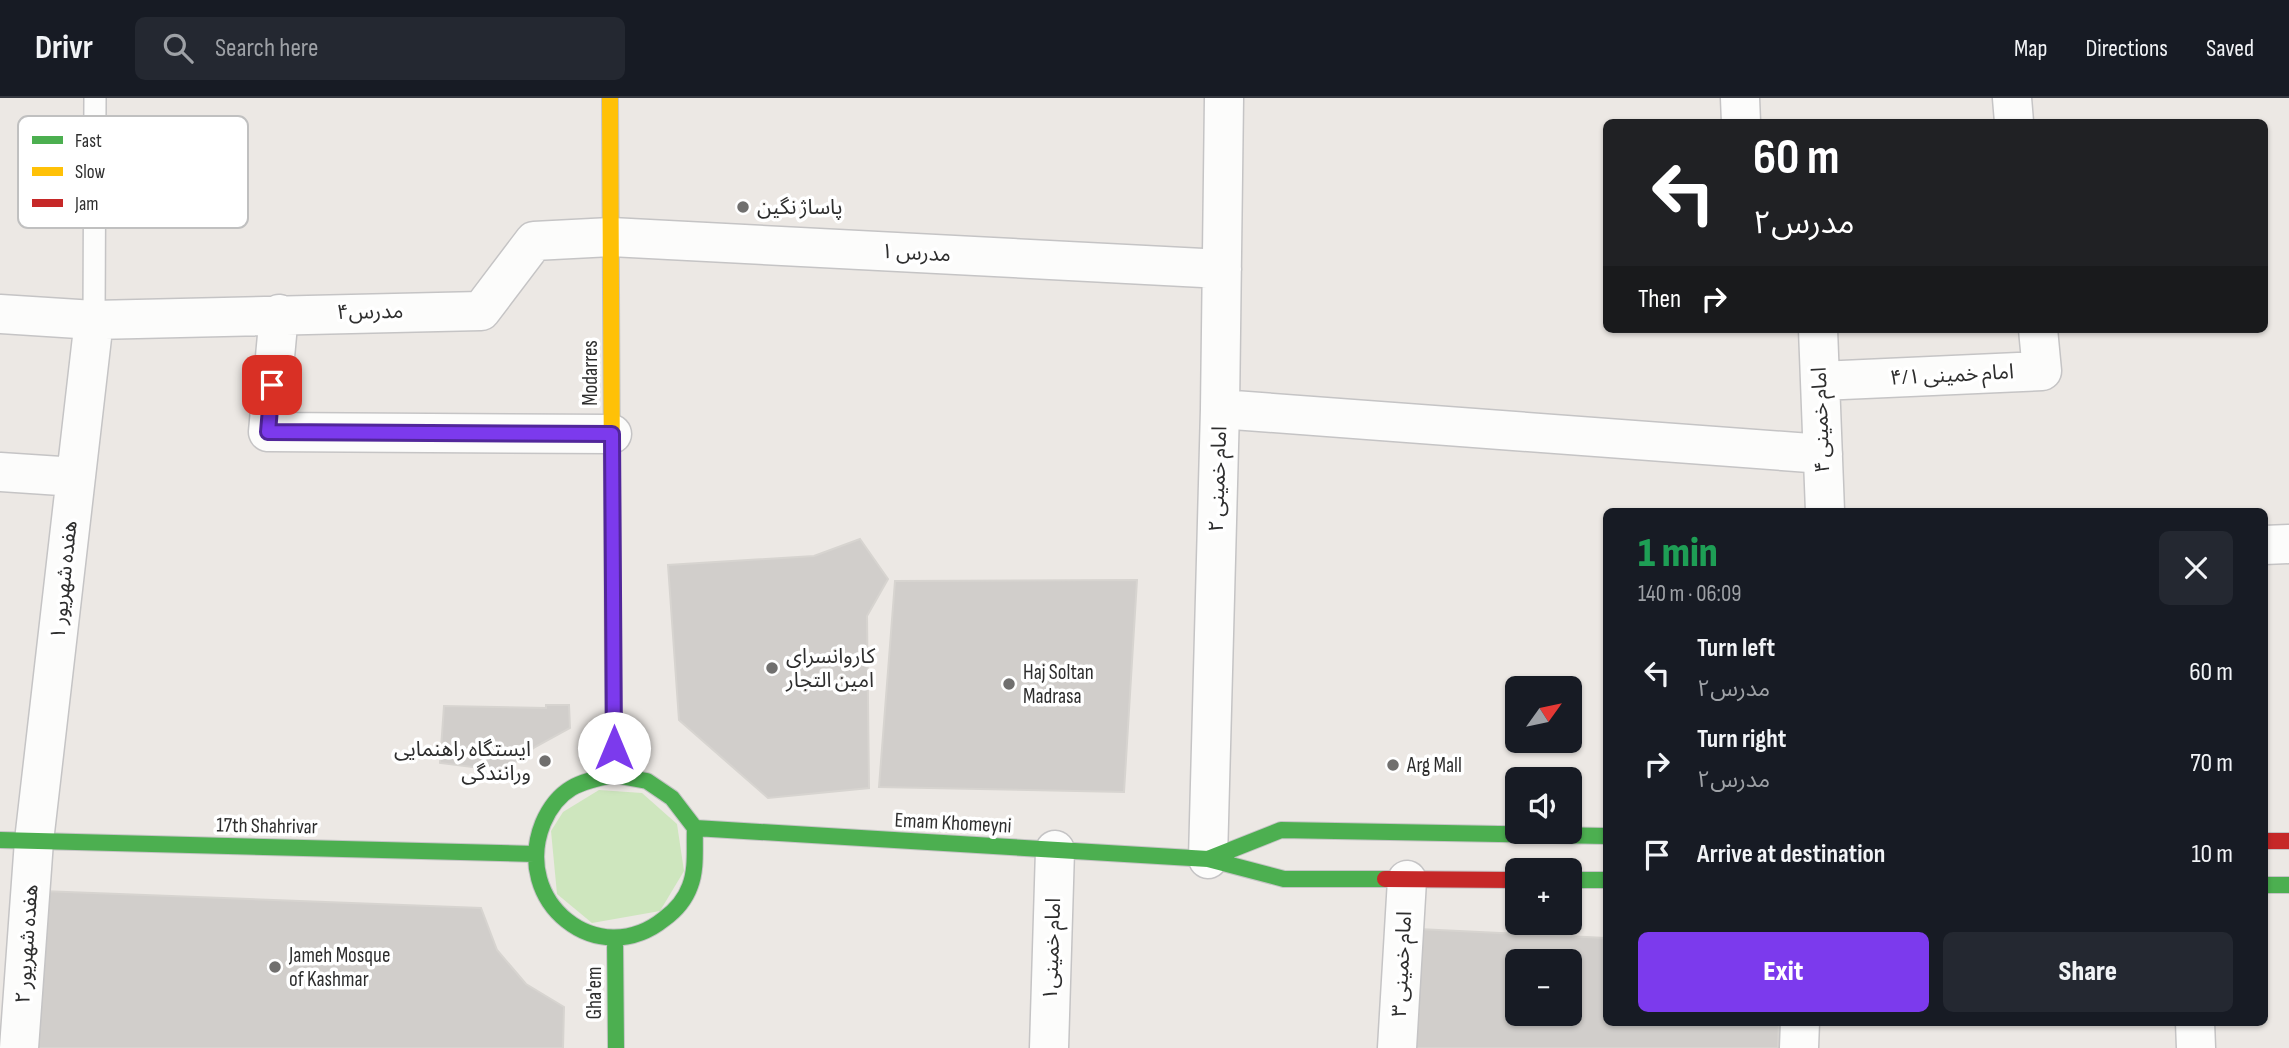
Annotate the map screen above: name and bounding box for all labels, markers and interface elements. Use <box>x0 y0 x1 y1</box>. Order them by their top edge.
search box <box>135 17 625 80</box>
text: Drivr <box>35 28 93 68</box>
icon: search <box>159 29 197 67</box>
text: Search here <box>215 33 318 64</box>
text: Map <box>2014 34 2047 63</box>
text: Directions <box>2085 34 2168 63</box>
text: Saved <box>2206 34 2254 63</box>
legend <box>18 116 248 228</box>
text: 60 m <box>1753 129 1840 188</box>
text: Fast <box>75 130 102 153</box>
icon: left <box>1638 147 1729 238</box>
text: Slow <box>75 161 105 184</box>
text: Jam <box>74 193 98 216</box>
place label: پاساژ نگین <box>757 195 843 220</box>
marker: پاساژ نگین <box>735 199 751 215</box>
text: مدرس۲ <box>1753 204 1855 243</box>
street label: مدرس ۱ <box>880 239 952 267</box>
icon: right <box>1695 280 1733 318</box>
text: Then <box>1638 284 1681 315</box>
street label: مدرس۴ <box>336 299 404 325</box>
street label: Modarres <box>578 340 603 406</box>
pin <box>242 355 302 415</box>
street label: امام خمینی ۴/۱ <box>1889 359 2015 394</box>
icon: arrive <box>253 366 291 404</box>
street label: امام خمینی ۴ <box>1807 366 1838 473</box>
street label: امام خمینی ۲ <box>1204 426 1235 533</box>
street label: هفده شهریور ۱ <box>45 519 83 641</box>
text: 1 min <box>1638 528 1718 579</box>
button: close <box>2159 531 2233 605</box>
text: 140 m · 06:09 <box>1638 580 1741 608</box>
text: Turn left <box>1697 633 1775 664</box>
place label: کاروانسرای امین التجار <box>785 644 875 693</box>
icon: left <box>1638 654 1676 692</box>
text: 60 m <box>2189 657 2233 688</box>
marker: کاروانسرای امین التجار <box>764 660 780 676</box>
place label: Haj Soltan Madrasa <box>1023 660 1094 709</box>
text: مدرس۲ <box>1697 675 1770 703</box>
marker: Haj Soltan Madrasa <box>1001 676 1017 692</box>
north arrow <box>1505 676 1582 752</box>
map controls <box>1505 676 1582 1026</box>
position arrow <box>577 711 651 785</box>
text: Turn right <box>1697 724 1786 755</box>
place label: ایستگاه راهنمایی ورانندگی <box>394 737 531 786</box>
icon: right <box>1638 745 1676 783</box>
text: 70 m <box>2190 748 2233 779</box>
marker: ایستگاه راهنمایی ورانندگی <box>537 753 553 769</box>
place label: Arg Mall <box>1406 753 1462 778</box>
marker: Arg Mall <box>1385 757 1401 773</box>
text: مدرس۲ <box>1697 766 1770 794</box>
button: sound <box>1505 767 1582 844</box>
street label: Emam Khomeyni <box>894 807 1012 839</box>
street label: 17th Shahrivar <box>216 813 318 839</box>
icon: arrive <box>1638 836 1676 874</box>
text: Arrive at destination <box>1697 839 1885 870</box>
text: 10 m <box>2191 839 2233 870</box>
button: + <box>1505 858 1582 935</box>
street label: هفده شهریور ۲ <box>10 884 44 1004</box>
street label: امام خمینی۱ <box>1038 897 1069 1001</box>
street label: امام خمینی ۳ <box>1387 910 1420 1018</box>
button: Exit <box>1638 932 1929 1012</box>
button: Share <box>1943 932 2233 1012</box>
place label: Jameh Mosque of Kashmar <box>288 943 390 992</box>
button: − <box>1505 949 1582 1026</box>
marker: Jameh Mosque of Kashmar <box>267 959 283 975</box>
street label: Gha'em <box>582 967 607 1019</box>

